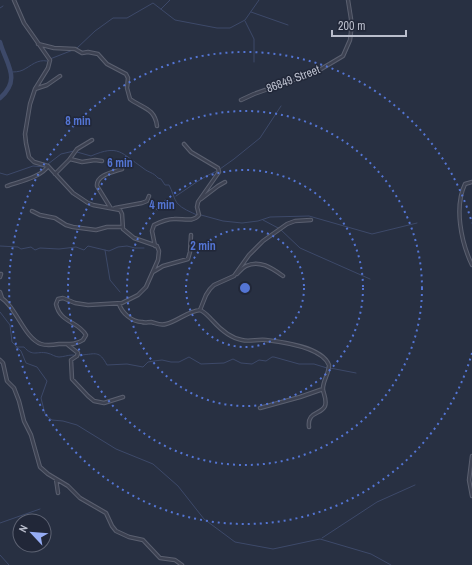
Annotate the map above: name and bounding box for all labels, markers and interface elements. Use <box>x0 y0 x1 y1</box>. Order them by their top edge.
scale bar <box>332 12 406 38</box>
text: 200 m <box>338 18 365 34</box>
street label: 86849 Street <box>264 61 322 97</box>
text: 8 min <box>65 113 91 129</box>
text: 6 min <box>107 155 133 171</box>
text: 4 min <box>149 197 175 213</box>
text: 2 min <box>190 238 216 254</box>
centre of rings <box>238 281 252 295</box>
north arrow <box>12 513 52 553</box>
text: N <box>15 523 31 535</box>

